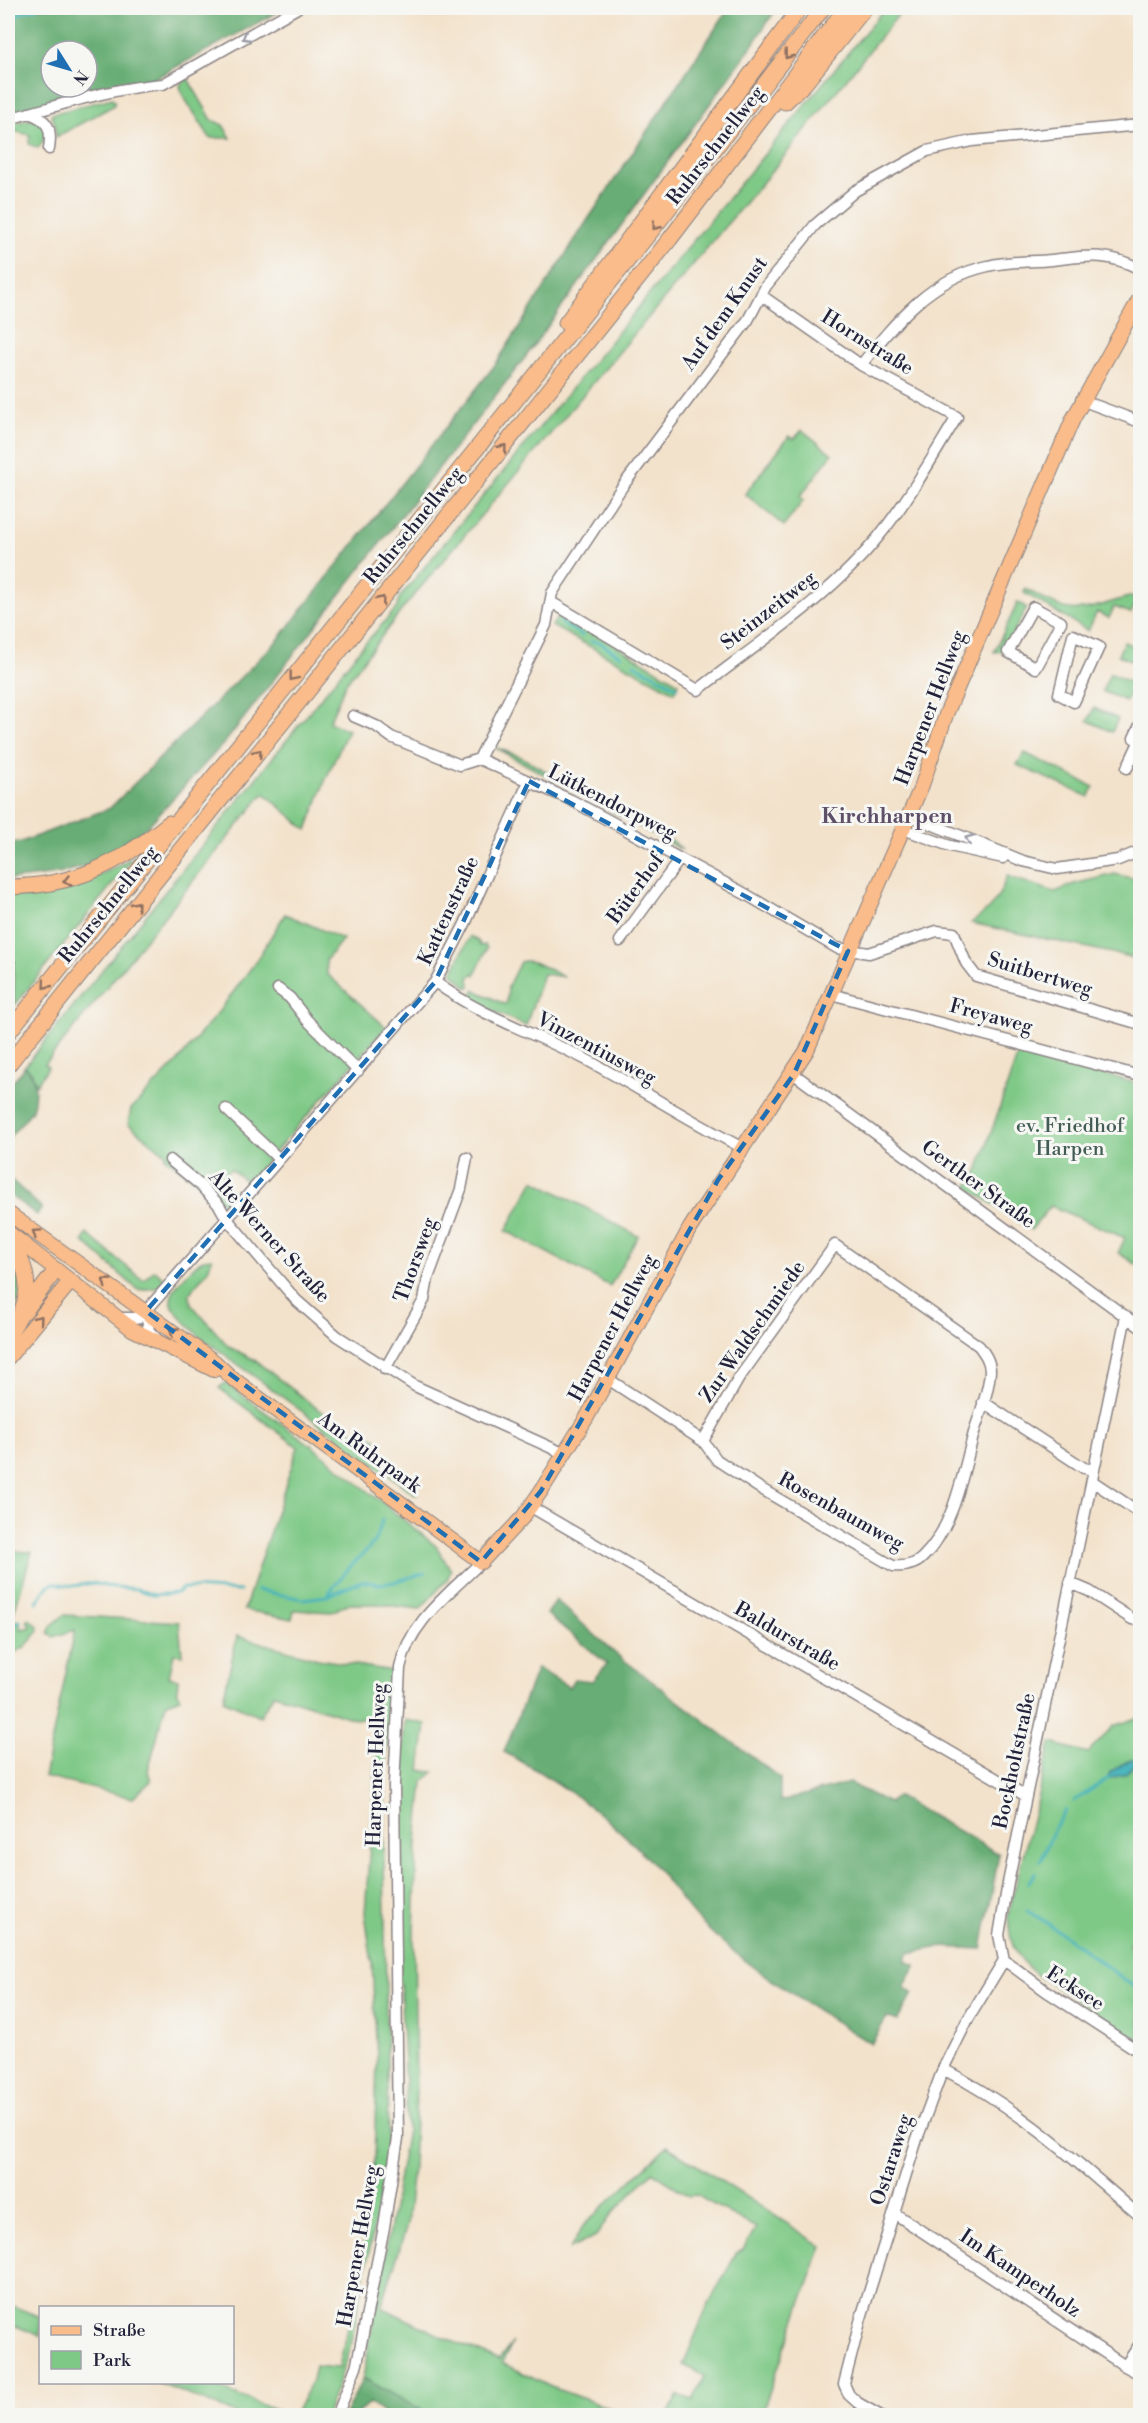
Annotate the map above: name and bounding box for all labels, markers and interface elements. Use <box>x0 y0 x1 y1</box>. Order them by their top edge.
one-way arrow <box>242 29 252 41</box>
north arrow <box>39 39 99 99</box>
one-way arrow <box>784 48 795 59</box>
text: N <box>68 66 92 89</box>
street label: Ruhrschnellweg <box>662 81 771 211</box>
one-way arrow <box>652 219 663 230</box>
street label: Auf dem Knust <box>676 252 773 377</box>
street label: Hornstraße <box>816 305 918 381</box>
one-way arrow <box>495 444 506 455</box>
street label: Ruhrschnellweg <box>359 462 470 590</box>
street label: Steinzeitweg <box>716 566 822 656</box>
one-way arrow <box>373 596 384 607</box>
street label: Harpener Hellweg <box>890 626 972 789</box>
one-way arrow <box>290 670 301 681</box>
one-way arrow <box>251 748 262 759</box>
street label: Lütkendorpweg <box>543 760 681 847</box>
district label: Kirchharpen <box>822 804 952 830</box>
one-way arrow <box>964 833 975 846</box>
street label: Ruhrschnellweg <box>54 841 165 969</box>
street label: Büterhof <box>602 848 670 930</box>
street label: Kattenstraße <box>413 852 485 970</box>
one-way arrow <box>62 873 72 886</box>
one-way arrow <box>129 900 140 911</box>
street label: Suitbertweg <box>984 947 1096 1003</box>
one-way arrow <box>43 978 54 989</box>
street label: Freyaweg <box>947 994 1036 1040</box>
street label: Vinzentiusweg <box>531 1007 661 1091</box>
park label: ev. Friedhof Harpen <box>1016 1114 1125 1162</box>
street label: Gerther Straße <box>916 1135 1040 1235</box>
street label: Alte Werner Straße <box>202 1165 335 1309</box>
street label: Thorsweg <box>389 1213 443 1306</box>
one-way arrow <box>32 1229 43 1240</box>
street label: Harpener Hellweg <box>564 1249 663 1406</box>
street label: Zur Waldschmiede <box>695 1256 811 1408</box>
one-way arrow <box>101 1278 112 1289</box>
one-way arrow <box>32 1315 43 1326</box>
one-way arrow <box>169 1327 180 1338</box>
street label: Am Ruhrpark <box>311 1406 427 1500</box>
street label: Rosenbaumweg <box>774 1467 909 1557</box>
street label: Baldurstraße <box>729 1596 844 1677</box>
street label: Harpener Hellweg <box>362 1682 392 1847</box>
street label: Bockholtstraße <box>988 1691 1042 1832</box>
street label: Ecksee <box>1041 1961 1109 2017</box>
street label: Ostaraweg <box>865 2110 919 2209</box>
street label: Harpener Hellweg <box>332 2163 386 2329</box>
street label: Im Kamperholz <box>955 2224 1085 2324</box>
legend <box>39 2306 234 2384</box>
text: Straße <box>93 2319 146 2342</box>
text: Park <box>93 2349 132 2372</box>

